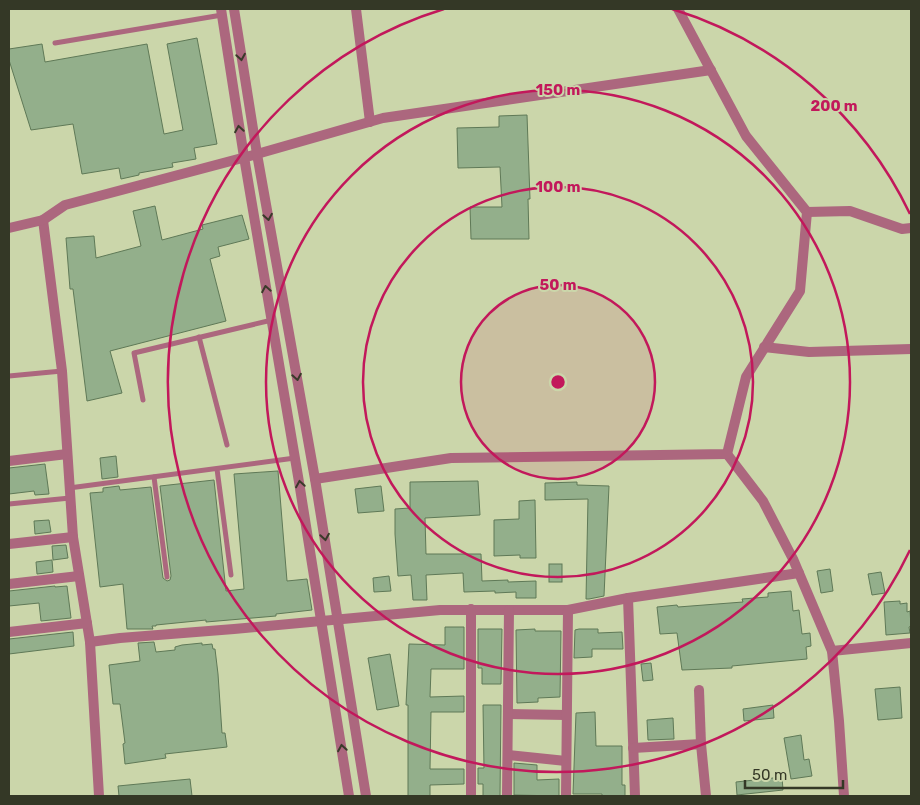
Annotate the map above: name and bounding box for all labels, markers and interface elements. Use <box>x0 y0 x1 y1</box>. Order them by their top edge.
one-way arrow <box>236 53 246 61</box>
text: 150 m <box>536 81 580 99</box>
text: 200 m <box>810 97 858 115</box>
one-way arrow <box>235 125 245 133</box>
text: 100 m <box>536 178 580 196</box>
one-way arrow <box>262 213 272 222</box>
text: 50 m <box>540 276 576 294</box>
one-way arrow <box>262 285 272 294</box>
one-way arrow <box>292 373 302 381</box>
centre of rings <box>549 373 567 391</box>
one-way arrow <box>295 480 305 488</box>
one-way arrow <box>319 533 329 542</box>
one-way arrow <box>337 744 348 752</box>
scale bar <box>745 758 842 790</box>
text: 50 m <box>752 766 787 784</box>

